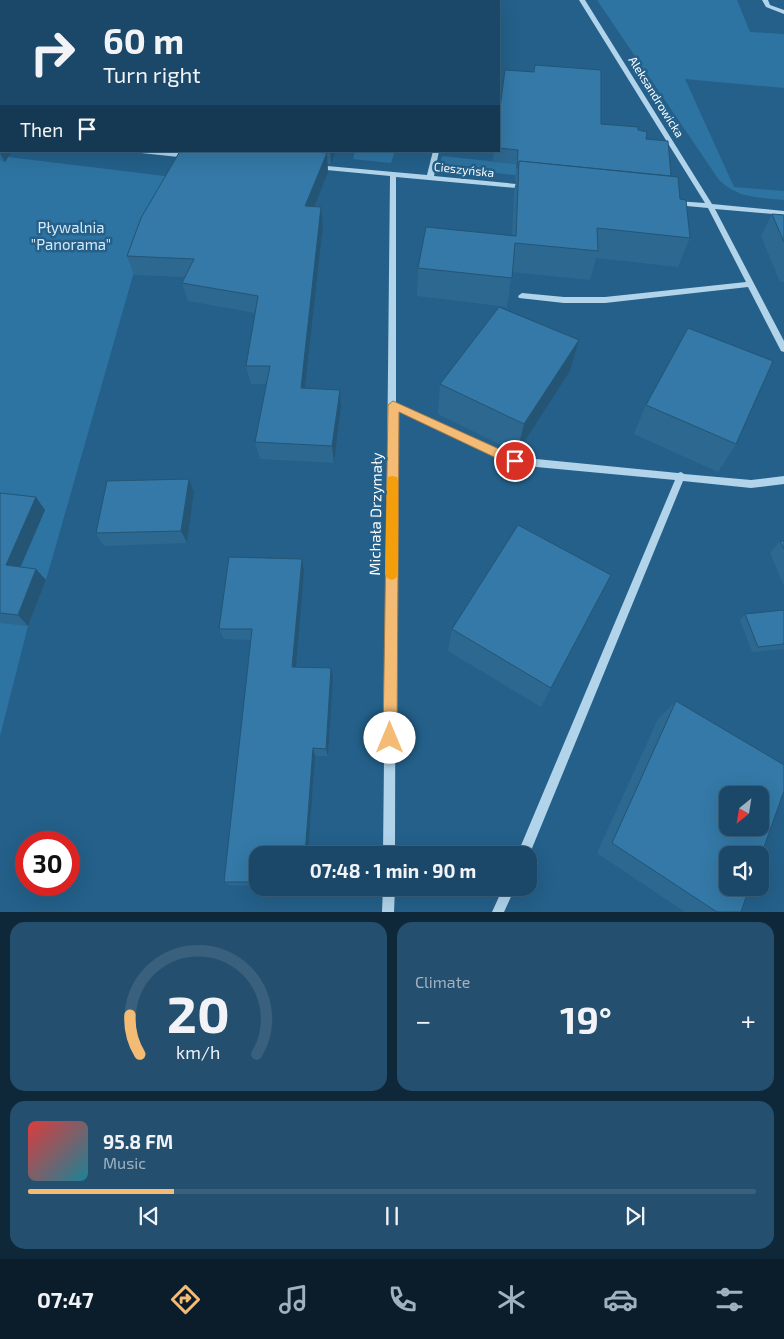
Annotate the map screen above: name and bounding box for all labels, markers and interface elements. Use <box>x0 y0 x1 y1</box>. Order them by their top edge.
text: 60 m <box>103 19 184 61</box>
icon: right <box>20 20 85 85</box>
street label: Aleksandrowicka <box>626 53 687 140</box>
text: Turn right <box>103 61 201 87</box>
icon: arrive <box>73 115 101 143</box>
text: Then <box>20 118 63 141</box>
street label: Cieszyńska <box>433 159 495 179</box>
park label: Pływalnia "Panorama" <box>31 218 111 253</box>
pin <box>494 440 536 482</box>
icon: arrive <box>501 447 529 475</box>
street label: Michała Drzymały <box>365 452 385 576</box>
position arrow <box>363 711 415 763</box>
north arrow <box>719 786 769 836</box>
map controls <box>719 786 769 896</box>
speed limit sign: 30 <box>15 831 80 896</box>
button: sound <box>719 846 769 896</box>
text: 07:48 · 1 min · 90 m <box>310 859 476 882</box>
text: Climate <box>415 972 470 991</box>
text: 20 <box>167 981 230 1043</box>
text: 19° <box>560 996 612 1042</box>
text: − <box>415 1003 431 1037</box>
text: + <box>741 1003 756 1037</box>
text: km/h <box>176 1041 221 1063</box>
text: 95.8 FM <box>103 1130 173 1153</box>
text: Music <box>103 1153 146 1172</box>
icon: previous <box>135 1202 163 1230</box>
icon: pause <box>378 1202 406 1230</box>
icon: next <box>621 1202 649 1230</box>
icon: directions <box>168 1282 203 1317</box>
icon: music <box>276 1282 311 1317</box>
icon: phone <box>385 1282 420 1317</box>
icon: climate <box>494 1282 529 1317</box>
icon: car <box>603 1282 638 1317</box>
icon: filters <box>712 1282 747 1317</box>
text: 07:47 <box>37 1286 94 1312</box>

